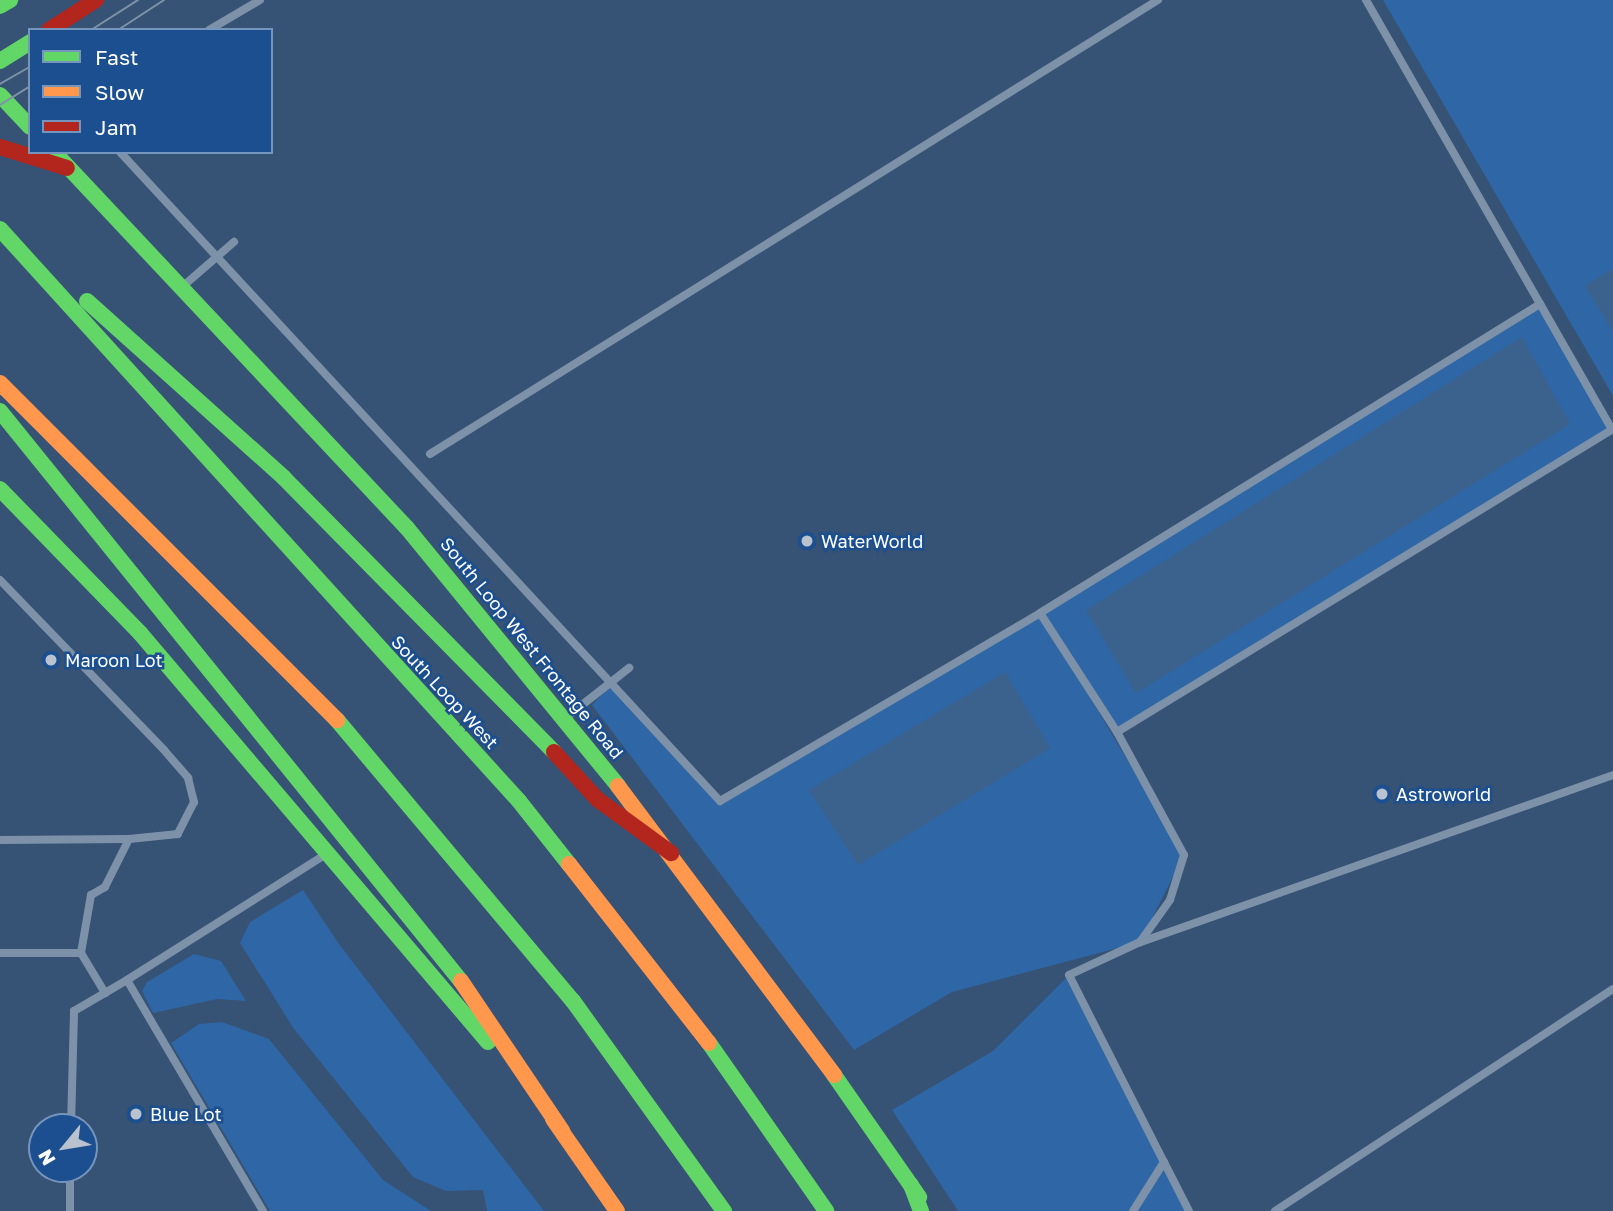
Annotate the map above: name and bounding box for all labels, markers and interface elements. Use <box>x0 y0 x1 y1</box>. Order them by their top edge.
legend <box>28 28 273 154</box>
text: Fast <box>95 44 138 70</box>
text: Slow <box>95 79 144 105</box>
text: Jam <box>95 114 137 140</box>
place label: WaterWorld <box>821 530 923 552</box>
street label: South Loop West Frontage Road <box>436 533 628 763</box>
marker: WaterWorld <box>799 533 815 549</box>
street label: South Loop West <box>387 631 503 753</box>
place label: Maroon Lot <box>65 649 163 671</box>
marker: Maroon Lot <box>43 652 59 668</box>
place label: Astroworld <box>1396 783 1491 805</box>
marker: Astroworld <box>1374 786 1390 802</box>
place label: Blue Lot <box>150 1103 222 1125</box>
marker: Blue Lot <box>128 1106 144 1122</box>
north arrow <box>28 1113 98 1183</box>
text: N <box>33 1146 60 1170</box>

